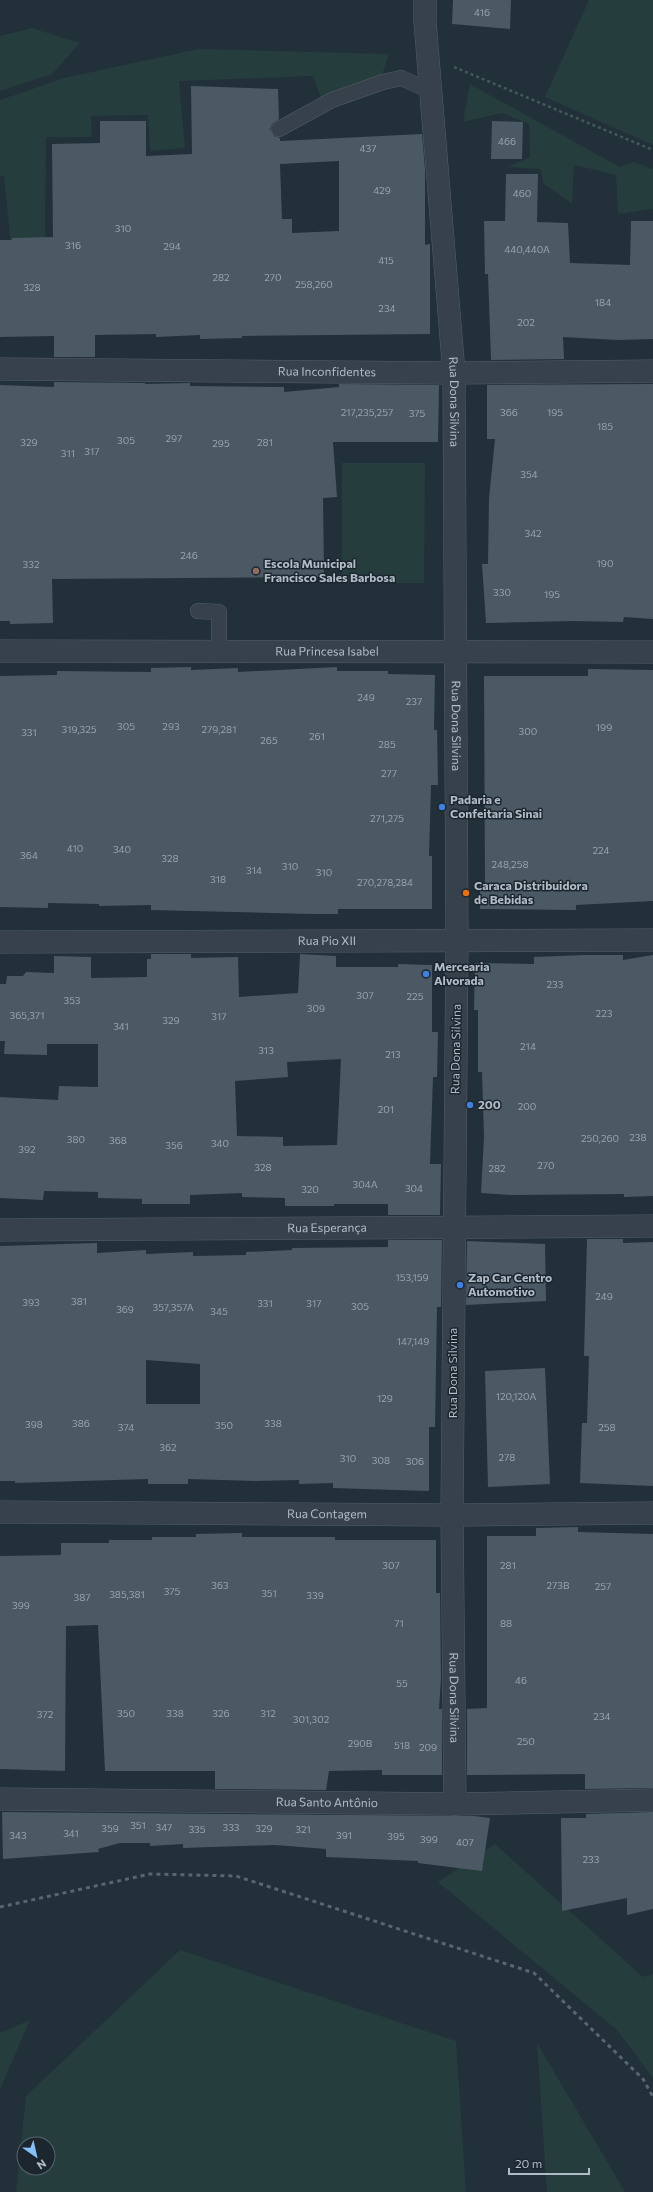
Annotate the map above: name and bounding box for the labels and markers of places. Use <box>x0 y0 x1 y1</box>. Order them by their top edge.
place label: Escola Municipal Francisco Sales Barbosa <box>264 556 395 584</box>
marker: Escola Municipal Francisco Sales Barbosa <box>251 566 261 576</box>
place label: Padaria e Confeitaria Sinai <box>450 792 542 820</box>
marker: Padaria e Confeitaria Sinai <box>437 802 447 812</box>
place label: Caraca Distribuidora de Bebidas <box>474 878 588 906</box>
marker: Caraca Distribuidora de Bebidas <box>461 888 471 898</box>
place label: Mercearia Alvorada <box>434 959 490 987</box>
marker: Mercearia Alvorada <box>421 969 431 979</box>
place label: 200 <box>478 1097 501 1111</box>
marker: 200 <box>465 1100 475 1110</box>
place label: Zap Car Centro Automotivo <box>468 1270 552 1298</box>
marker: Zap Car Centro Automotivo <box>455 1280 465 1290</box>

